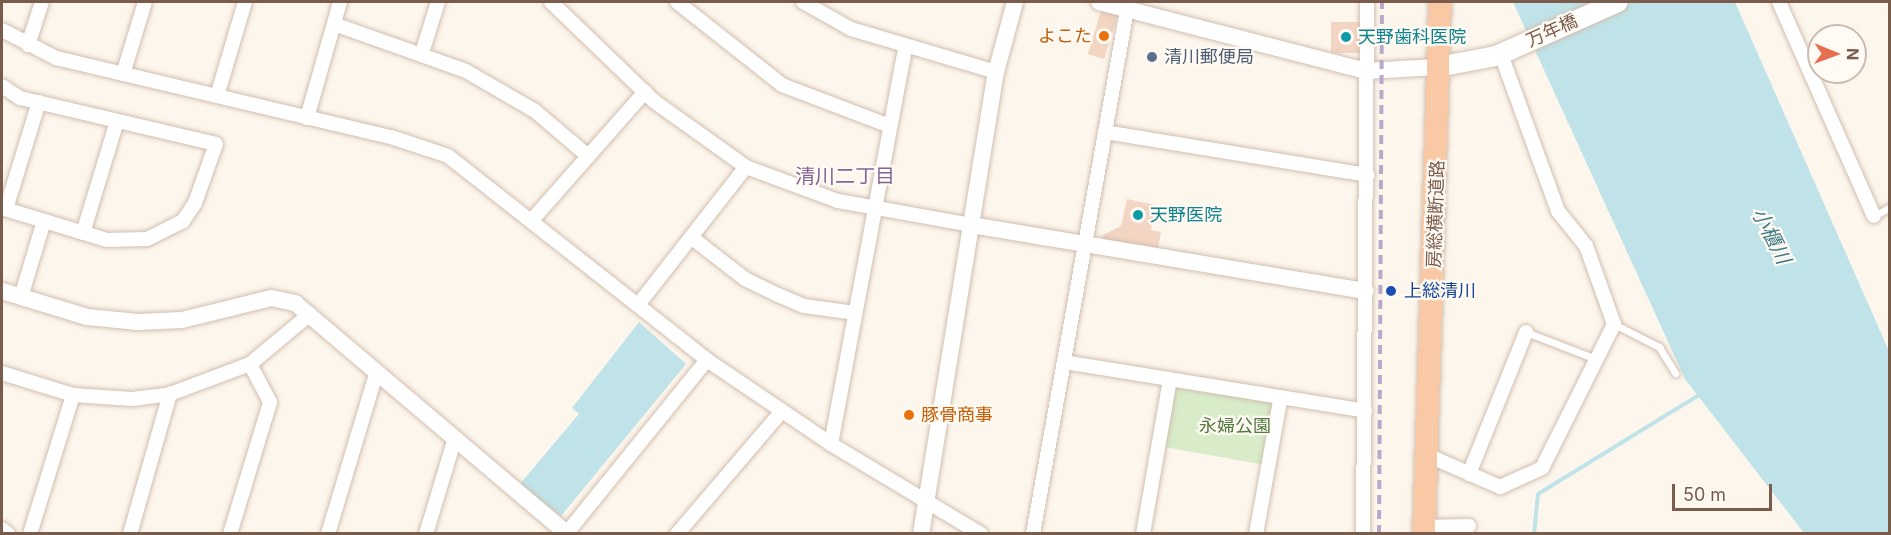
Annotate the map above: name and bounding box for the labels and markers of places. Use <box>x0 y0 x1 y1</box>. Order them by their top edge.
place label: よこた <box>1038 25 1092 47</box>
place label: 天野歯科医院 <box>1358 26 1466 48</box>
marker: よこた <box>1097 29 1111 43</box>
marker: 天野歯科医院 <box>1339 30 1353 44</box>
place label: 清川郵便局 <box>1164 46 1254 68</box>
marker: 清川郵便局 <box>1145 50 1159 64</box>
place label: 天野医院 <box>1150 204 1222 226</box>
marker: 天野医院 <box>1131 208 1145 222</box>
place label: 上総清川 <box>1404 280 1476 302</box>
marker: 上総清川 <box>1382 282 1400 300</box>
place label: 豚骨商事 <box>921 404 993 426</box>
marker: 豚骨商事 <box>902 408 916 422</box>

